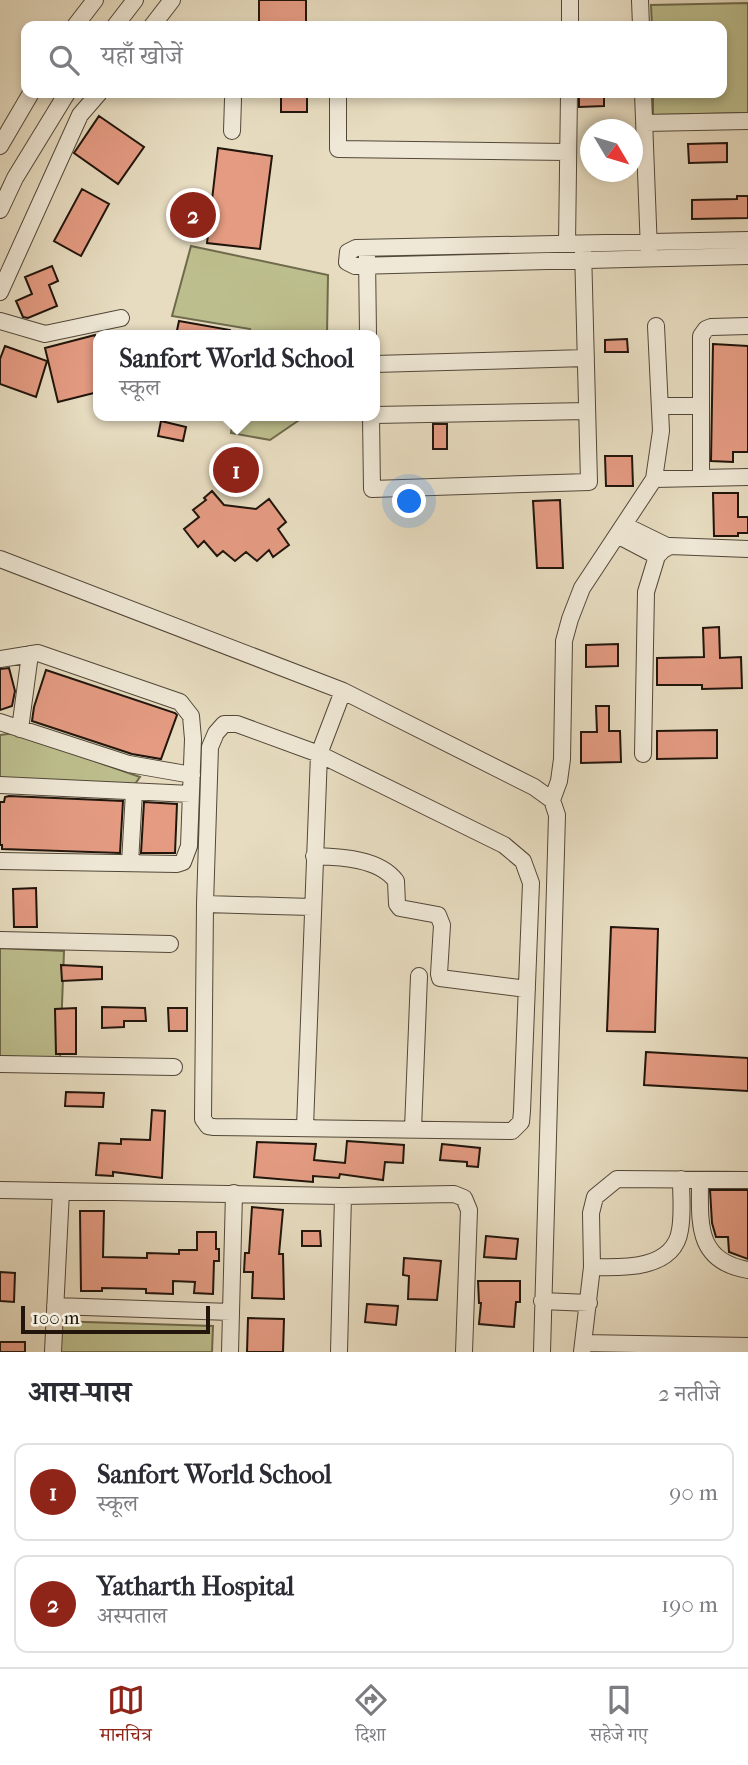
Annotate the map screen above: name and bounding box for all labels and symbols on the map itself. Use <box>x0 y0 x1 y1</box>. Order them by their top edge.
north arrow <box>580 119 643 182</box>
pin: 2 <box>170 189 216 241</box>
pin: 1 <box>213 444 259 496</box>
your location <box>392 484 426 518</box>
scale bar <box>21 1303 210 1335</box>

